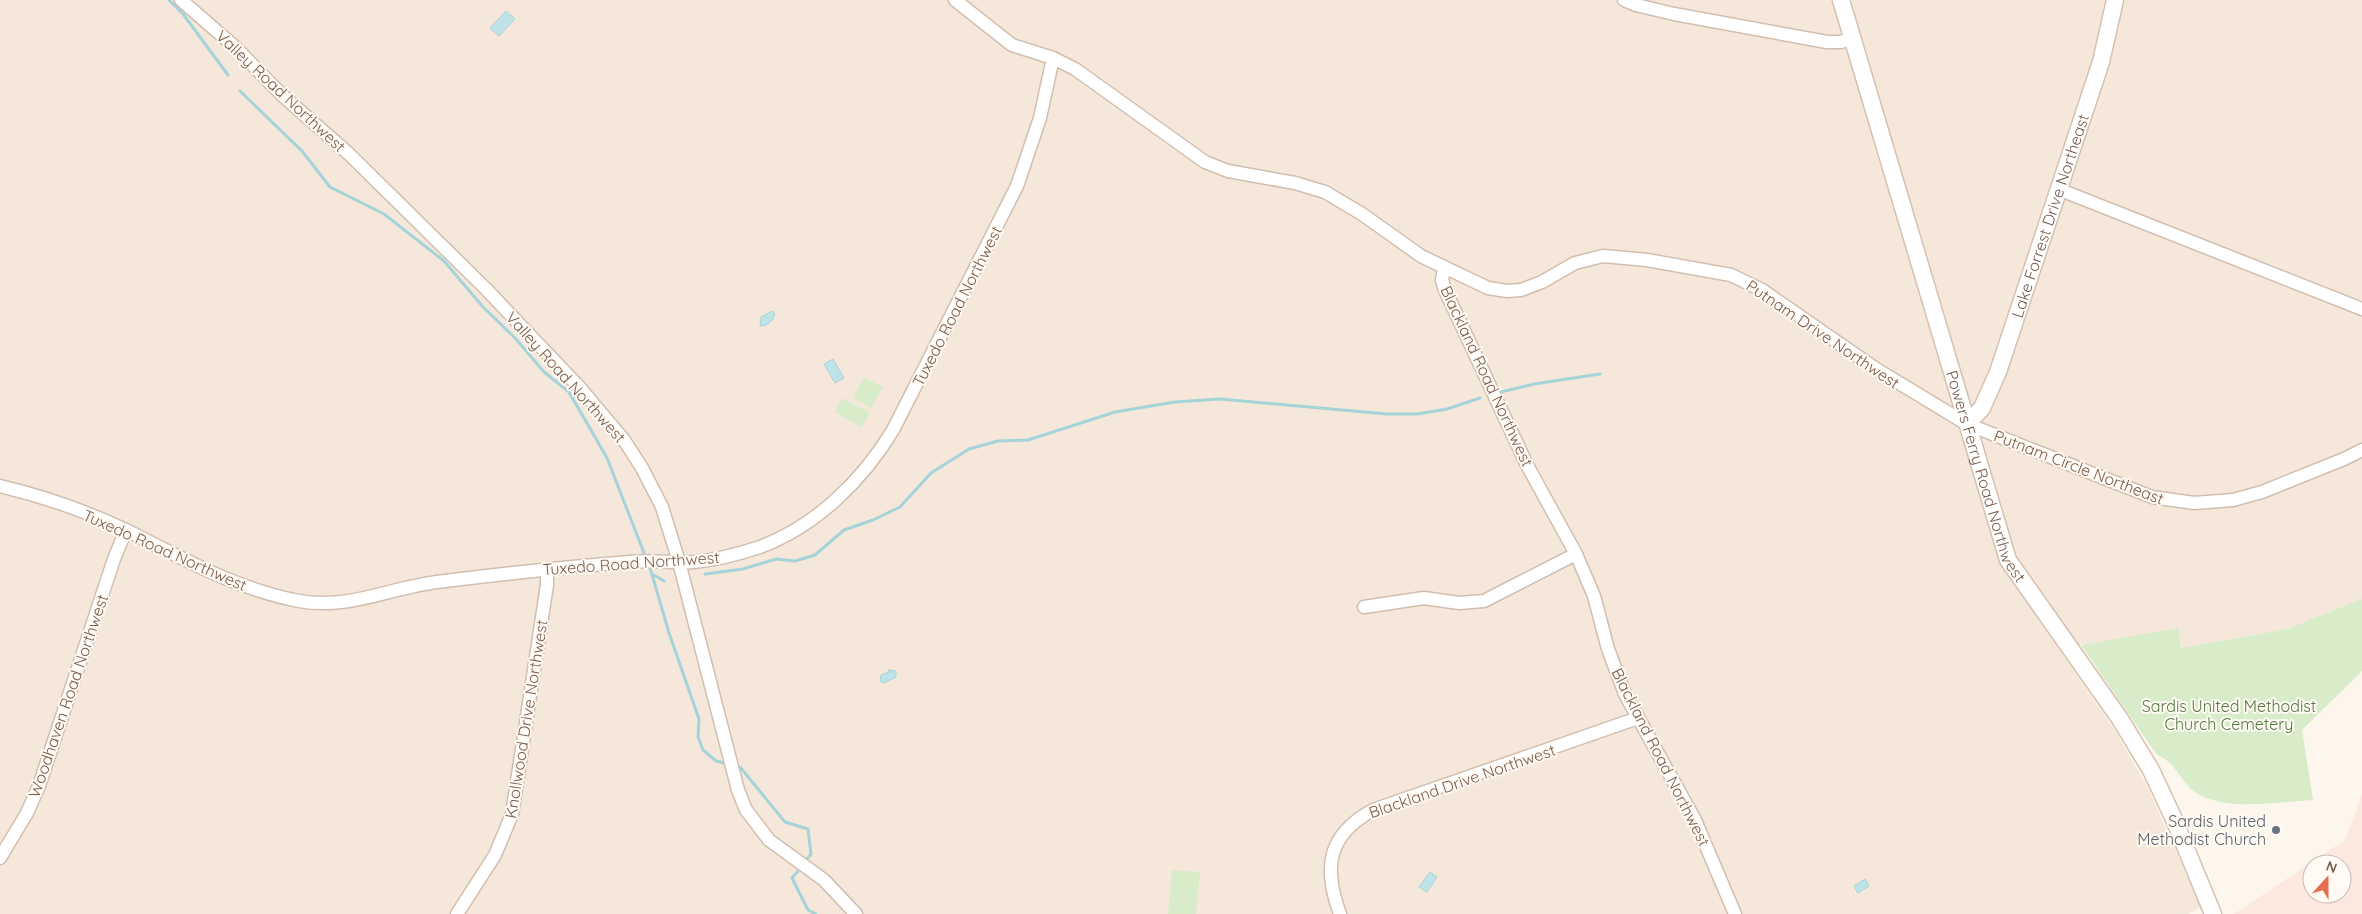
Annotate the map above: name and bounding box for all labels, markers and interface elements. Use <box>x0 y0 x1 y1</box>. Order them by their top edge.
street label: Valley Road Northwest <box>212 26 350 156</box>
street label: Lake Forrest Drive Northeast <box>2007 111 2093 320</box>
street label: Tuxedo Road Northwest <box>908 223 1006 389</box>
street label: Putnam Drive Northwest <box>1742 275 1904 393</box>
street label: Blackland Road Northwest <box>1436 282 1538 470</box>
street label: Valley Road Northwest <box>502 307 630 447</box>
street label: Powers Ferry Road Northwest <box>1942 368 2030 586</box>
street label: Putnam Circle Northeast <box>1991 425 2167 509</box>
street label: Tuxedo Road Northwest <box>80 505 250 595</box>
street label: Tuxedo Road Northwest <box>542 547 720 579</box>
street label: Woodhaven Road Northwest <box>24 592 112 800</box>
street label: Knollwood Drive Northwest <box>500 618 552 820</box>
street label: Blackland Road Northwest <box>1607 665 1715 849</box>
park label: Sardis United Methodist Church Cemetery <box>2142 696 2316 734</box>
street label: Blackland Drive Northwest <box>1366 740 1558 822</box>
place label: Sardis United Methodist Church <box>2137 811 2266 849</box>
marker: Sardis United Methodist Church <box>2270 824 2282 836</box>
north arrow <box>2302 854 2352 904</box>
text: N <box>2324 857 2340 877</box>

